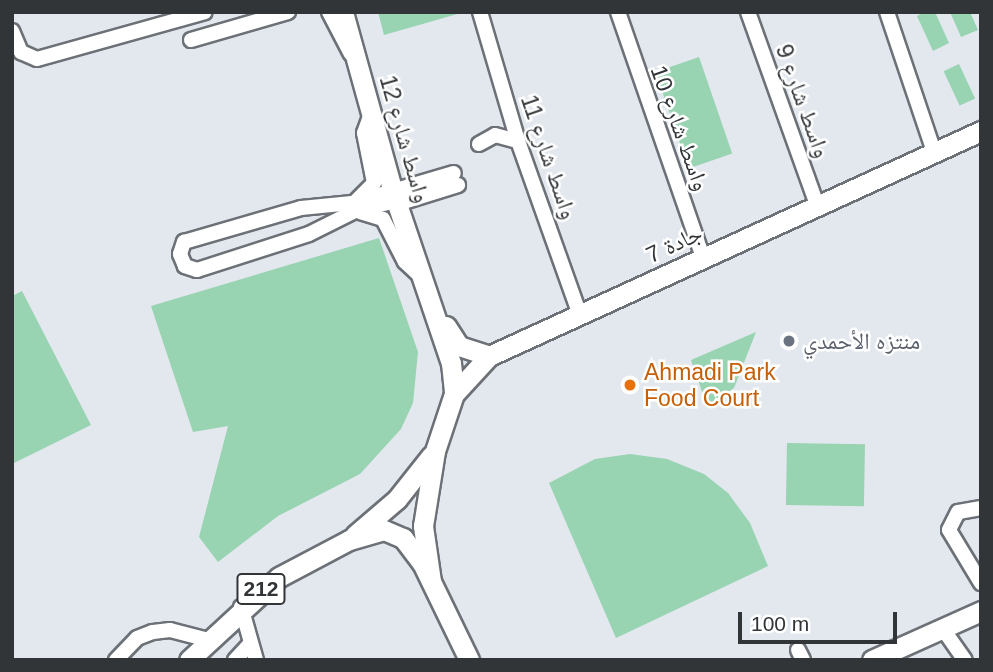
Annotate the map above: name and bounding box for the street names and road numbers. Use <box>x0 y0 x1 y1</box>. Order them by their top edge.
street label: واسط شارع 9 <box>770 41 836 161</box>
street label: واسط شارع 10 <box>645 62 715 194</box>
street label: واسط شارع 12 <box>374 72 436 206</box>
street label: واسط شارع 11 <box>515 91 583 223</box>
street label: جادة 7 <box>642 219 706 269</box>
road number: 212 <box>235 572 287 606</box>

